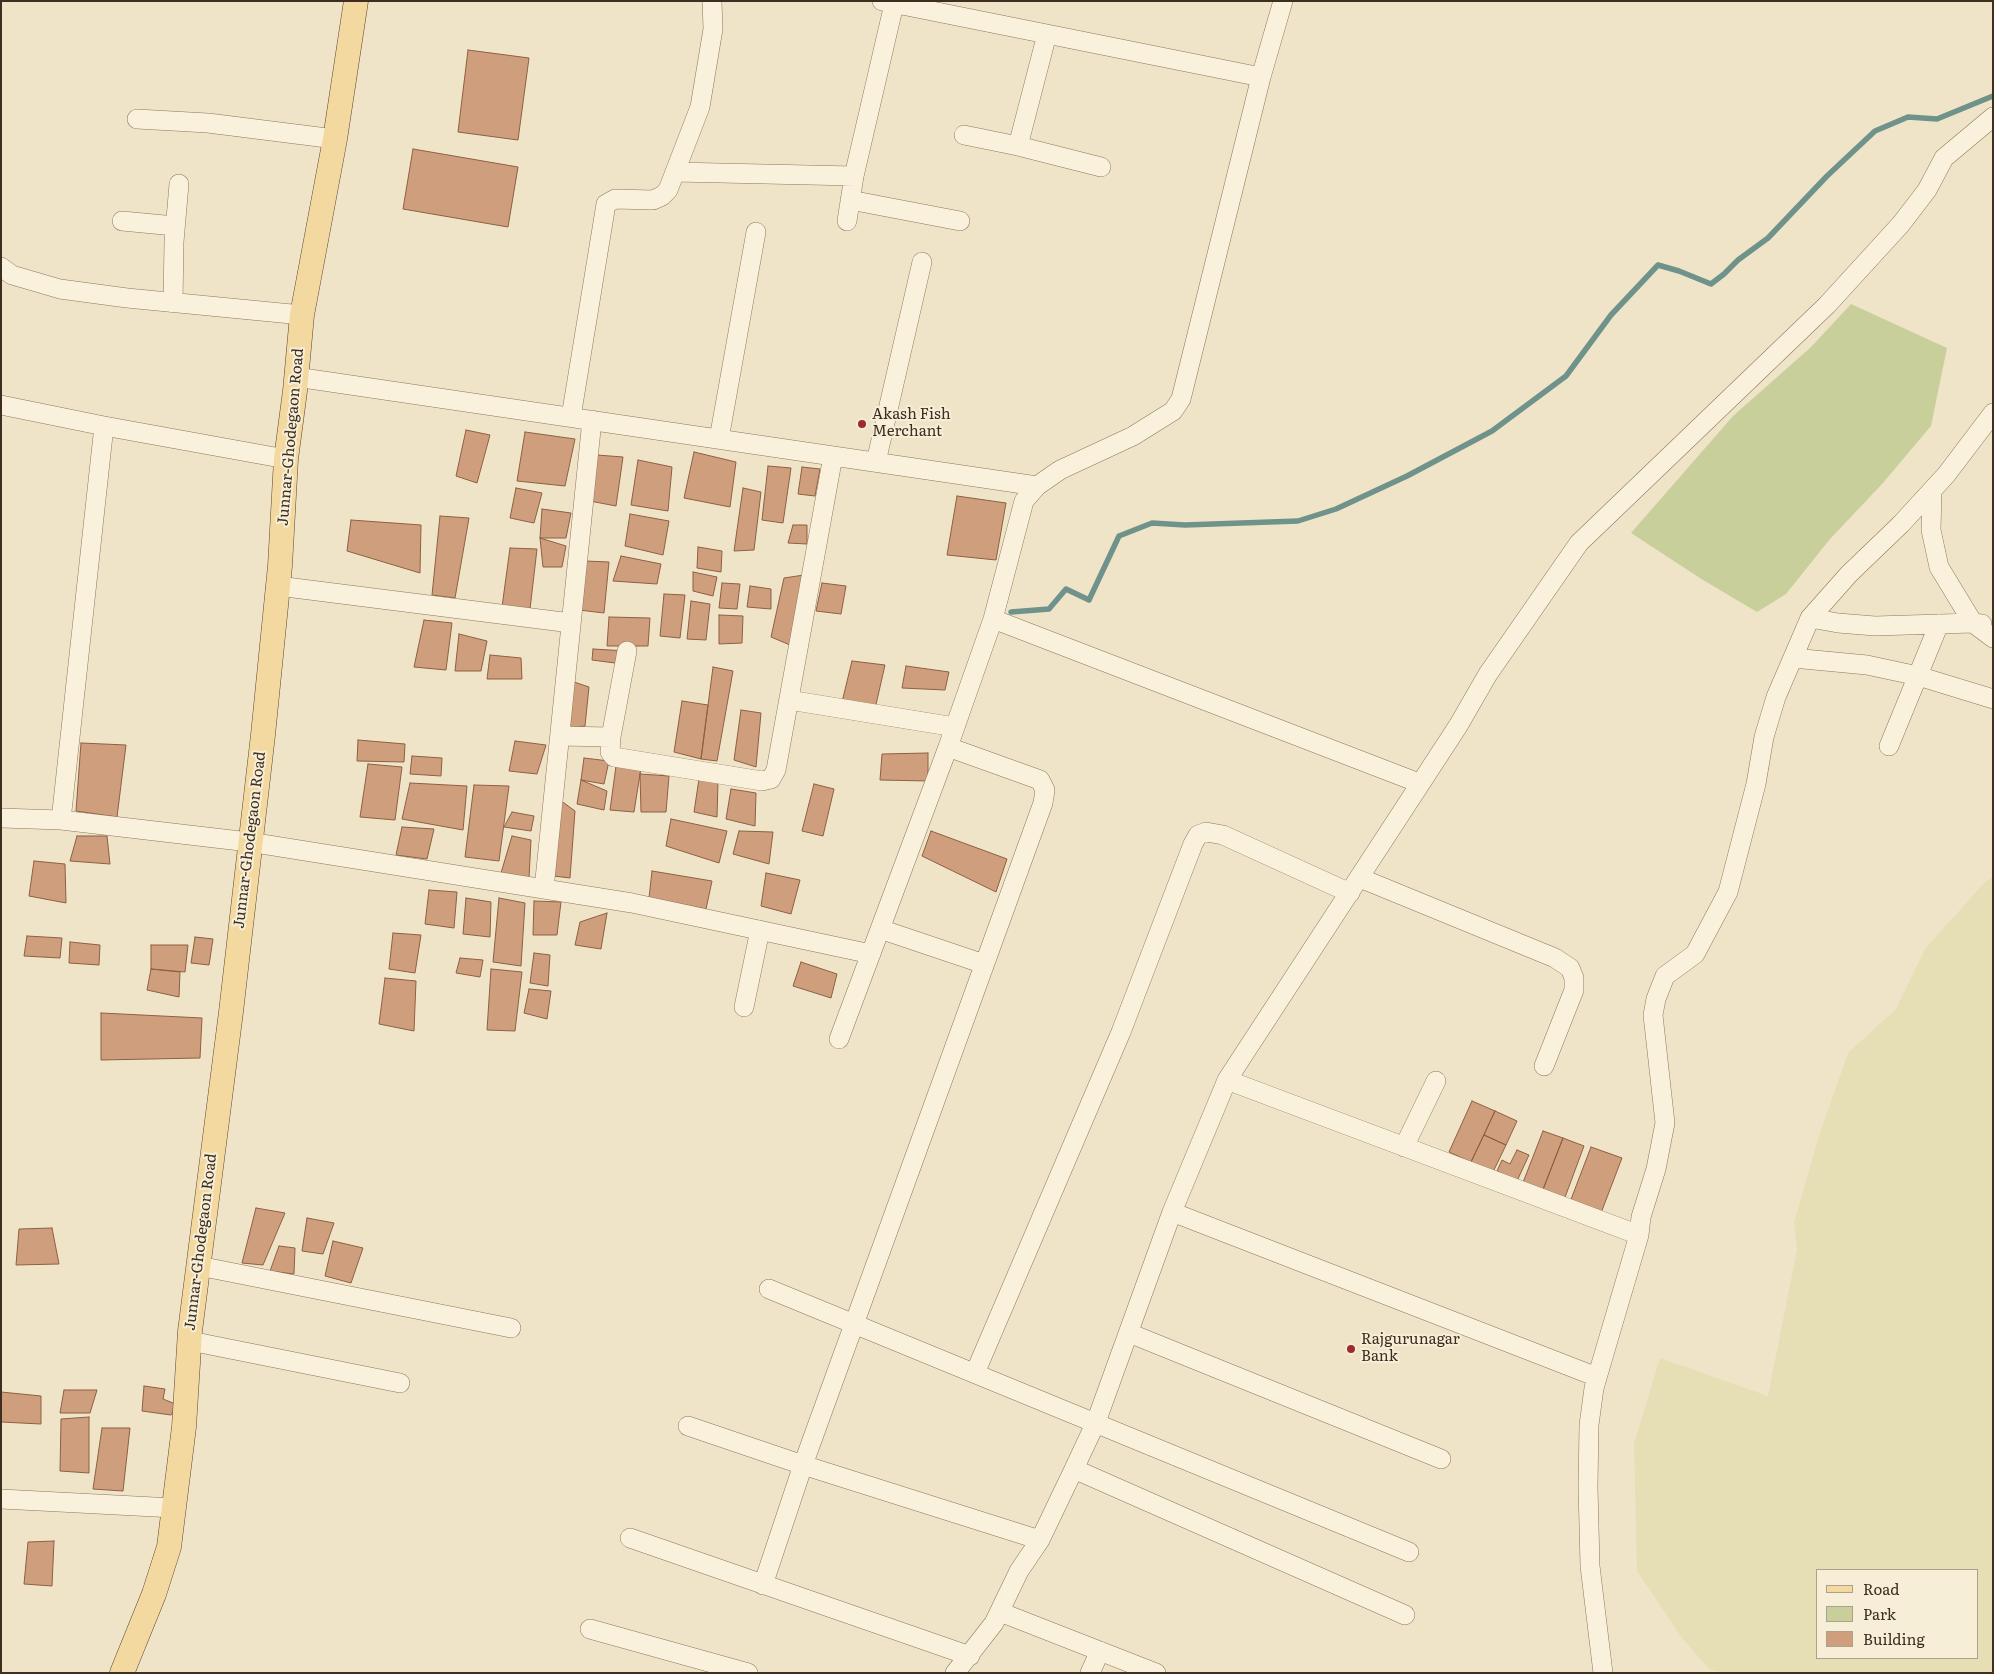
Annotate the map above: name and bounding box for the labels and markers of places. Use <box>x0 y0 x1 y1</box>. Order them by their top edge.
place label: Akash Fish Merchant <box>872 406 951 441</box>
marker: Akash Fish Merchant <box>856 418 868 430</box>
place label: Rajgurunagar Bank <box>1361 1331 1460 1366</box>
marker: Rajgurunagar Bank <box>1345 1343 1357 1355</box>

